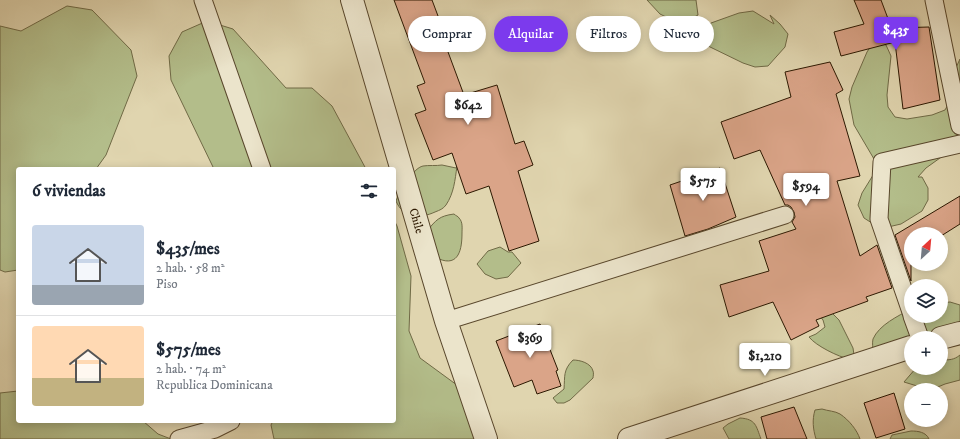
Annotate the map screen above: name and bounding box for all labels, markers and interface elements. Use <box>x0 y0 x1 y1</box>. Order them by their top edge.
chip: Comprar <box>408 16 486 52</box>
chip: Alquilar <box>494 16 568 52</box>
chip: Filtros <box>576 16 641 52</box>
chip: Nuevo <box>649 16 714 52</box>
pin: $435 <box>872 17 920 51</box>
text: $435 <box>883 22 909 38</box>
pin: $642 <box>444 92 492 126</box>
text: $642 <box>454 97 482 113</box>
pin: $575 <box>679 168 727 202</box>
text: $575 <box>690 173 716 189</box>
pin: $594 <box>782 173 830 207</box>
text: $594 <box>792 178 820 194</box>
text: 6 viviendas <box>32 180 106 202</box>
icon: filters <box>358 180 380 202</box>
street label: Chile <box>405 206 427 235</box>
north arrow <box>904 227 948 271</box>
map controls <box>904 227 948 427</box>
text: $435/mes <box>156 238 220 260</box>
icon: home <box>64 241 112 289</box>
text: 2 hab. · 58 m² <box>156 260 225 276</box>
text: Piso <box>156 276 178 292</box>
button: layers <box>904 279 948 323</box>
pin: $369 <box>506 325 554 359</box>
text: $369 <box>517 330 543 346</box>
button: + <box>904 331 948 375</box>
text: $575/mes <box>156 339 221 361</box>
icon: home <box>64 342 112 390</box>
pin: $1,210 <box>732 343 798 377</box>
text: $1,210 <box>748 348 782 364</box>
text: 2 hab. · 74 m² <box>156 361 226 377</box>
text: Republica Dominicana <box>156 377 273 393</box>
button: − <box>904 383 948 427</box>

